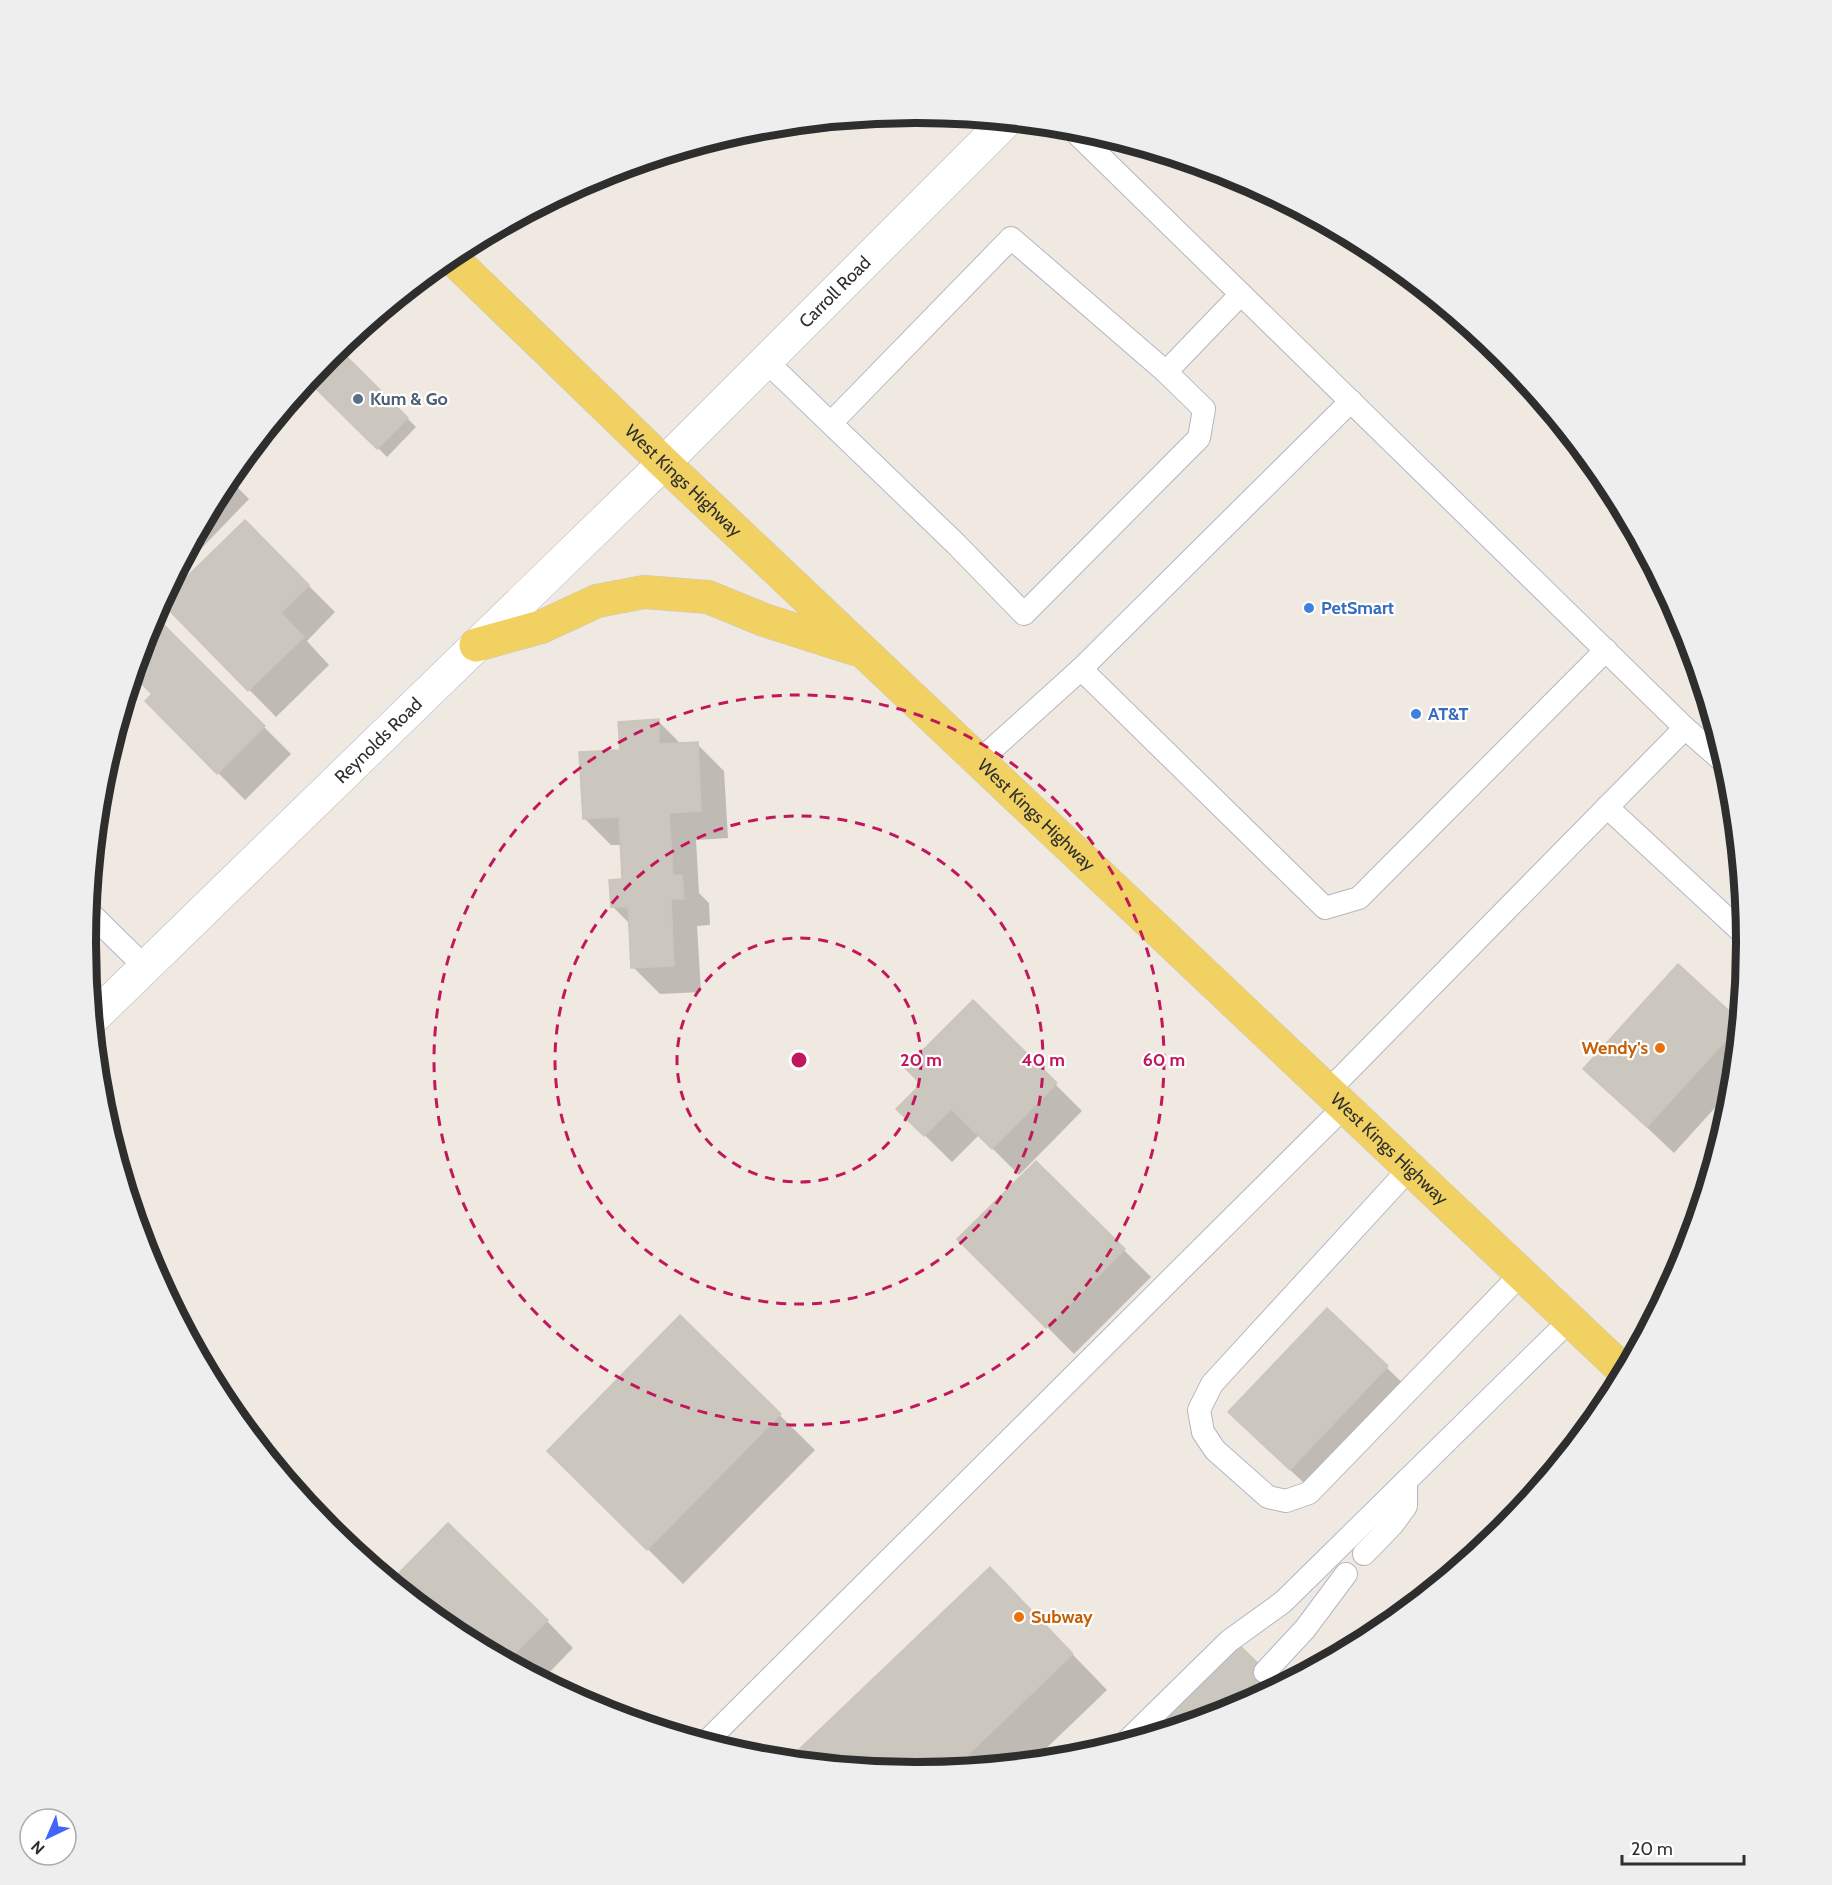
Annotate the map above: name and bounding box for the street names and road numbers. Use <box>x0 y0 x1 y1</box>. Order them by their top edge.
street label: Carroll Road <box>794 252 875 333</box>
street label: West Kings Highway <box>620 420 746 542</box>
street label: Reynolds Road <box>330 693 427 788</box>
street label: West Kings Highway <box>973 754 1099 876</box>
street label: West Kings Highway <box>1326 1088 1453 1210</box>

